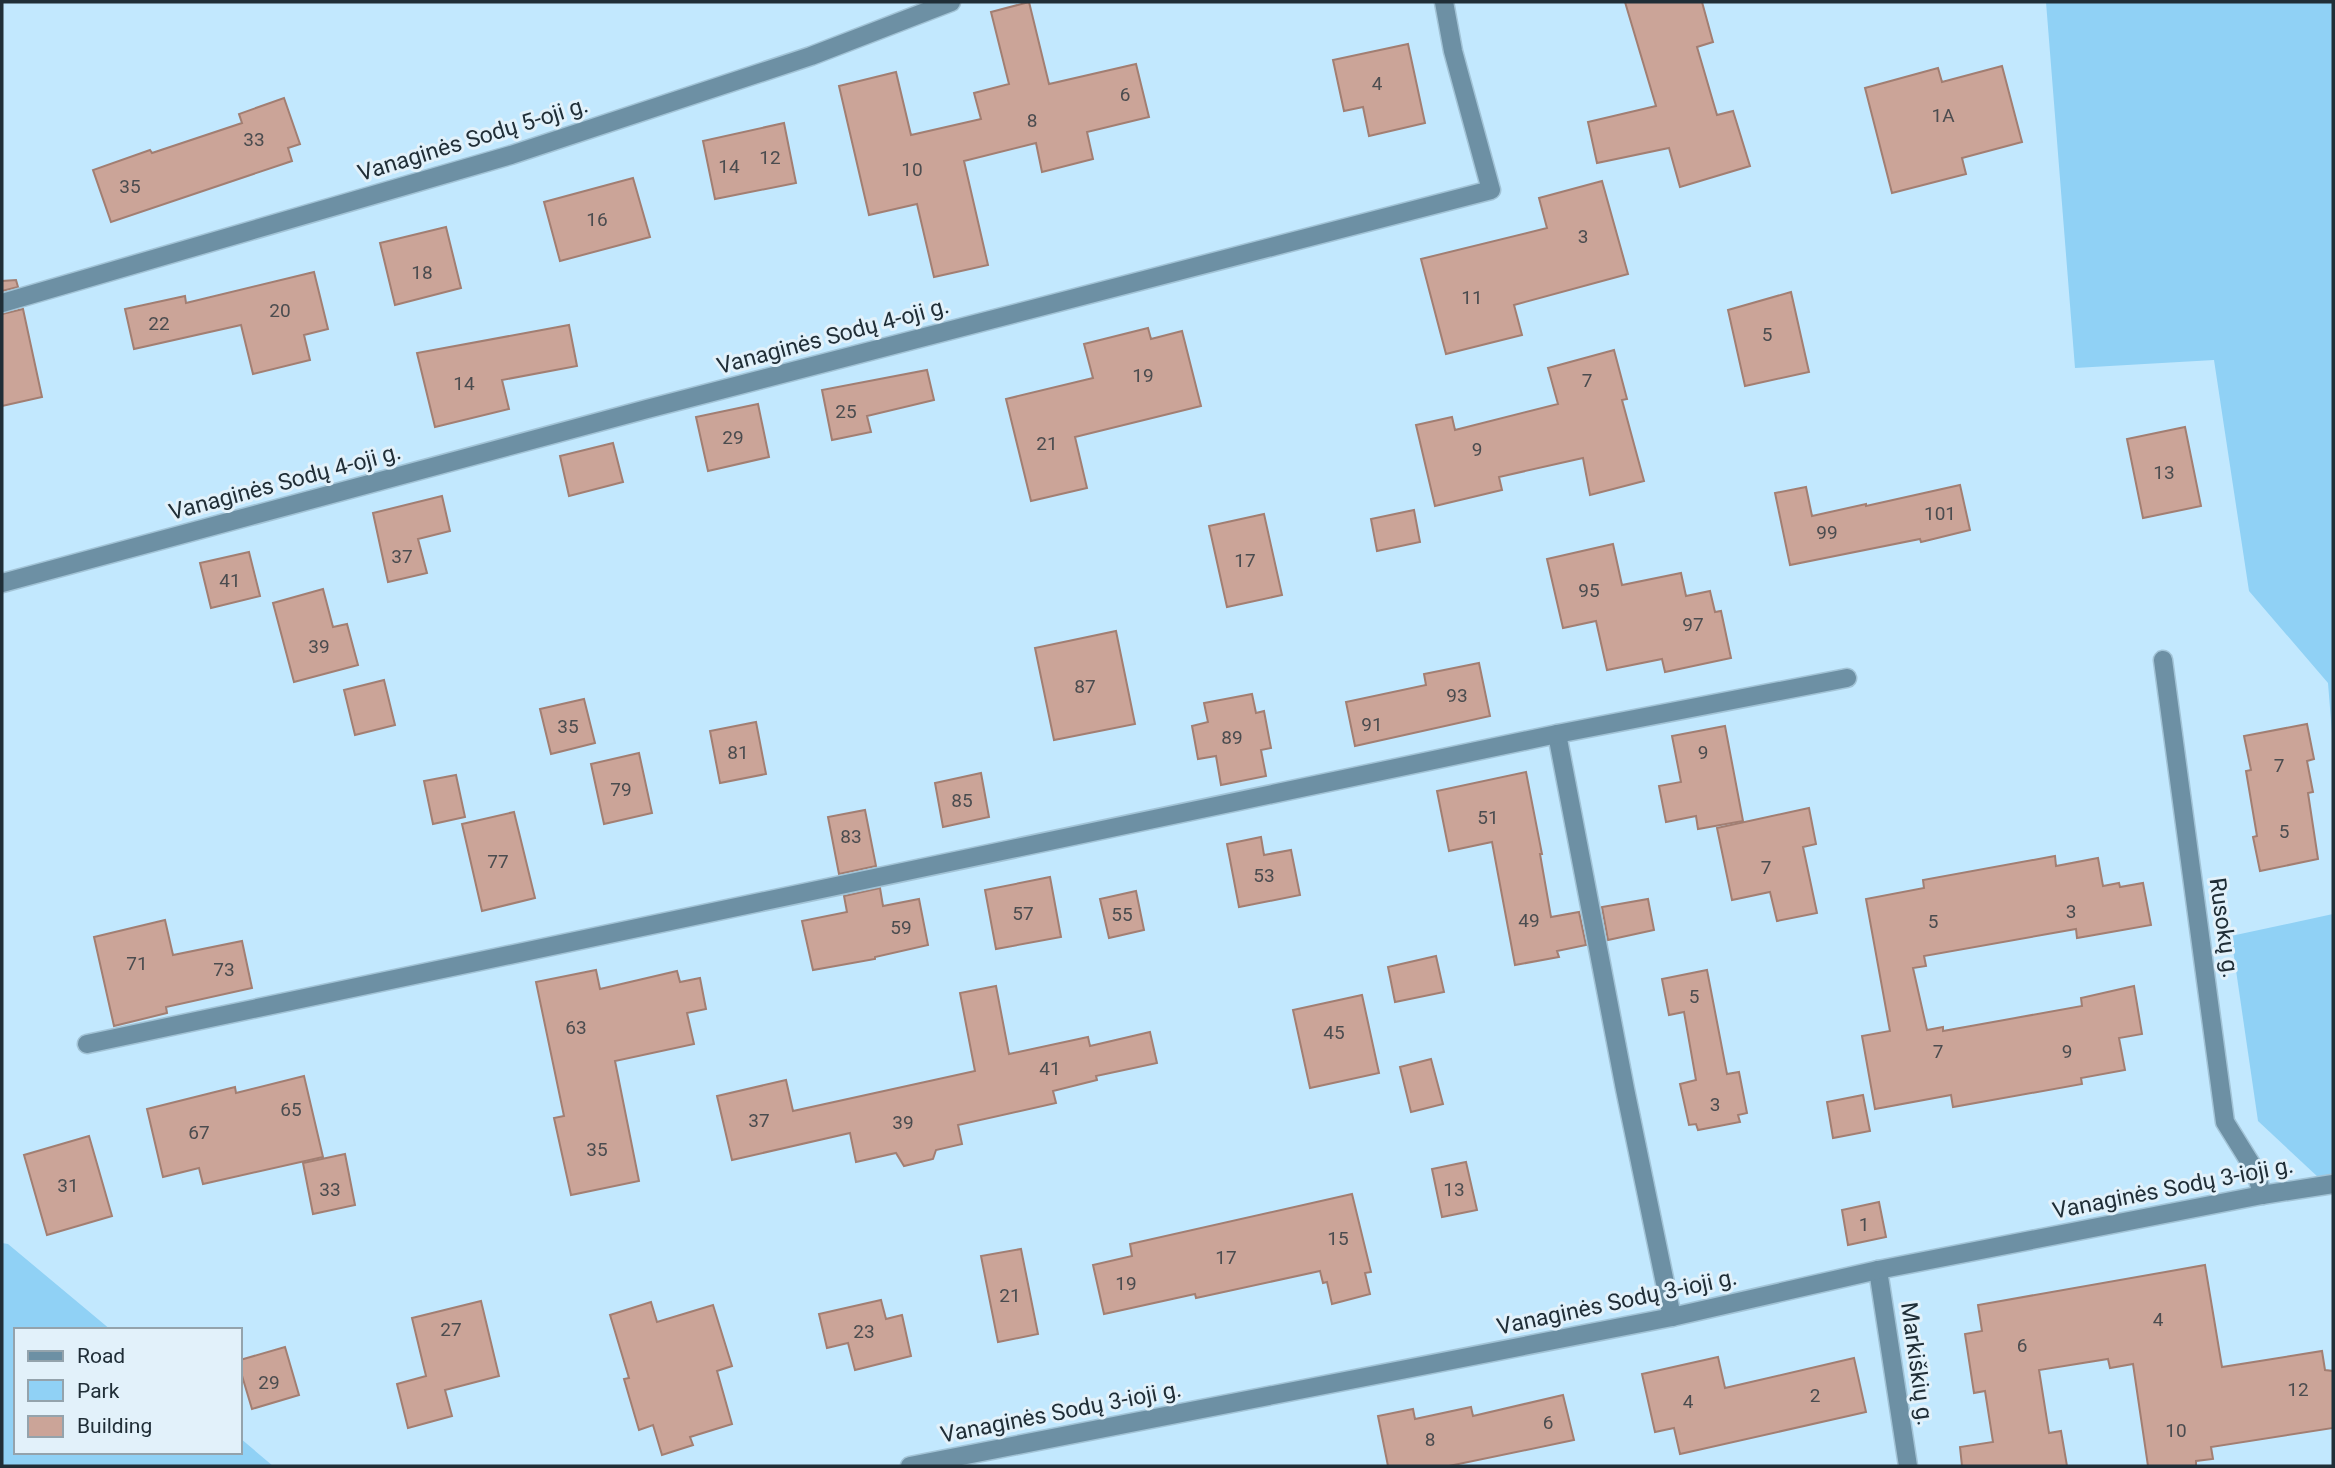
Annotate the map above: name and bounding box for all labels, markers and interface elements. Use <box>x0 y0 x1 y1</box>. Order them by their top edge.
house number: 4 <box>1372 72 1383 95</box>
house number: 6 <box>1120 83 1130 106</box>
street label: Vanaginės Sodų 5-oji g. <box>355 91 591 187</box>
house number: 1A <box>1931 104 1955 127</box>
house number: 8 <box>1027 109 1037 132</box>
house number: 33 <box>243 128 265 151</box>
house number: 12 <box>759 146 781 169</box>
house number: 14 <box>718 155 740 178</box>
house number: 10 <box>901 158 923 181</box>
house number: 35 <box>119 175 141 198</box>
house number: 16 <box>586 208 608 231</box>
house number: 3 <box>1578 225 1588 248</box>
house number: 18 <box>411 261 433 284</box>
house number: 11 <box>1461 286 1483 309</box>
street label: Vanaginės Sodų 4-oji g. <box>714 292 952 380</box>
house number: 20 <box>269 299 291 322</box>
house number: 22 <box>148 312 170 335</box>
house number: 5 <box>1762 323 1772 346</box>
house number: 19 <box>1132 364 1154 387</box>
house number: 7 <box>1582 369 1592 392</box>
house number: 14 <box>453 372 475 395</box>
house number: 25 <box>835 400 857 423</box>
house number: 29 <box>722 426 744 449</box>
house number: 21 <box>1036 432 1058 455</box>
street label: Vanaginės Sodų 4-oji g. <box>166 438 404 526</box>
house number: 9 <box>1472 438 1482 461</box>
house number: 13 <box>2153 461 2175 484</box>
house number: 101 <box>1924 502 1956 525</box>
house number: 99 <box>1816 521 1838 544</box>
house number: 37 <box>391 545 413 568</box>
house number: 17 <box>1234 549 1256 572</box>
house number: 41 <box>219 569 241 592</box>
house number: 95 <box>1578 579 1600 602</box>
house number: 97 <box>1682 613 1704 636</box>
house number: 39 <box>308 635 330 658</box>
house number: 87 <box>1074 675 1096 698</box>
house number: 93 <box>1446 684 1468 707</box>
house number: 91 <box>1361 713 1383 736</box>
house number: 35 <box>557 715 579 738</box>
house number: 89 <box>1221 726 1243 749</box>
house number: 81 <box>727 741 749 764</box>
house number: 9 <box>1698 741 1708 764</box>
house number: 7 <box>2274 754 2284 777</box>
house number: 79 <box>610 778 632 801</box>
house number: 85 <box>951 789 973 812</box>
house number: 51 <box>1477 806 1499 829</box>
house number: 5 <box>2279 820 2289 843</box>
house number: 83 <box>840 825 862 848</box>
house number: 77 <box>487 850 509 873</box>
house number: 7 <box>1761 856 1771 879</box>
house number: 53 <box>1253 864 1275 887</box>
street label: Rusokų g. <box>2204 876 2244 980</box>
house number: 3 <box>2066 900 2076 923</box>
house number: 57 <box>1012 902 1034 925</box>
house number: 55 <box>1111 903 1133 926</box>
house number: 49 <box>1518 909 1540 932</box>
house number: 5 <box>1928 910 1938 933</box>
house number: 59 <box>890 916 912 939</box>
house number: 71 <box>126 952 148 975</box>
house number: 73 <box>213 958 235 981</box>
house number: 5 <box>1689 985 1699 1008</box>
house number: 63 <box>565 1016 587 1039</box>
house number: 45 <box>1323 1021 1345 1044</box>
house number: 7 <box>1933 1040 1943 1063</box>
house number: 9 <box>2062 1040 2072 1063</box>
house number: 41 <box>1039 1057 1061 1080</box>
house number: 3 <box>1710 1093 1720 1116</box>
house number: 65 <box>280 1098 302 1121</box>
house number: 37 <box>748 1109 770 1132</box>
house number: 39 <box>892 1111 914 1134</box>
house number: 67 <box>188 1121 210 1144</box>
house number: 35 <box>586 1138 608 1161</box>
street label: Vanaginės Sodų 3-ioji g. <box>2050 1151 2296 1225</box>
house number: 31 <box>57 1174 79 1197</box>
house number: 33 <box>319 1178 341 1201</box>
house number: 13 <box>1443 1178 1465 1201</box>
house number: 1 <box>1859 1213 1869 1236</box>
house number: 15 <box>1327 1227 1349 1250</box>
house number: 17 <box>1215 1246 1237 1269</box>
street label: Vanaginės Sodų 3-ioji g. <box>1495 1263 1739 1341</box>
house number: 19 <box>1115 1272 1137 1295</box>
house number: 21 <box>999 1284 1021 1307</box>
street label: Markiškių g. <box>1895 1301 1939 1427</box>
house number: 4 <box>2153 1308 2164 1331</box>
house number: 27 <box>440 1318 462 1341</box>
house number: 23 <box>853 1320 875 1343</box>
legend <box>14 1328 242 1454</box>
house number: 6 <box>2017 1334 2027 1357</box>
text: Road <box>77 1344 125 1368</box>
house number: 29 <box>258 1371 280 1394</box>
street label: Vanaginės Sodų 3-ioji g. <box>938 1375 1184 1449</box>
house number: 12 <box>2287 1378 2309 1401</box>
text: Park <box>77 1379 120 1403</box>
house number: 2 <box>1810 1384 1820 1407</box>
house number: 4 <box>1683 1390 1694 1413</box>
house number: 6 <box>1543 1411 1553 1434</box>
text: Building <box>77 1414 152 1438</box>
house number: 10 <box>2165 1419 2187 1442</box>
house number: 8 <box>1425 1428 1435 1451</box>

